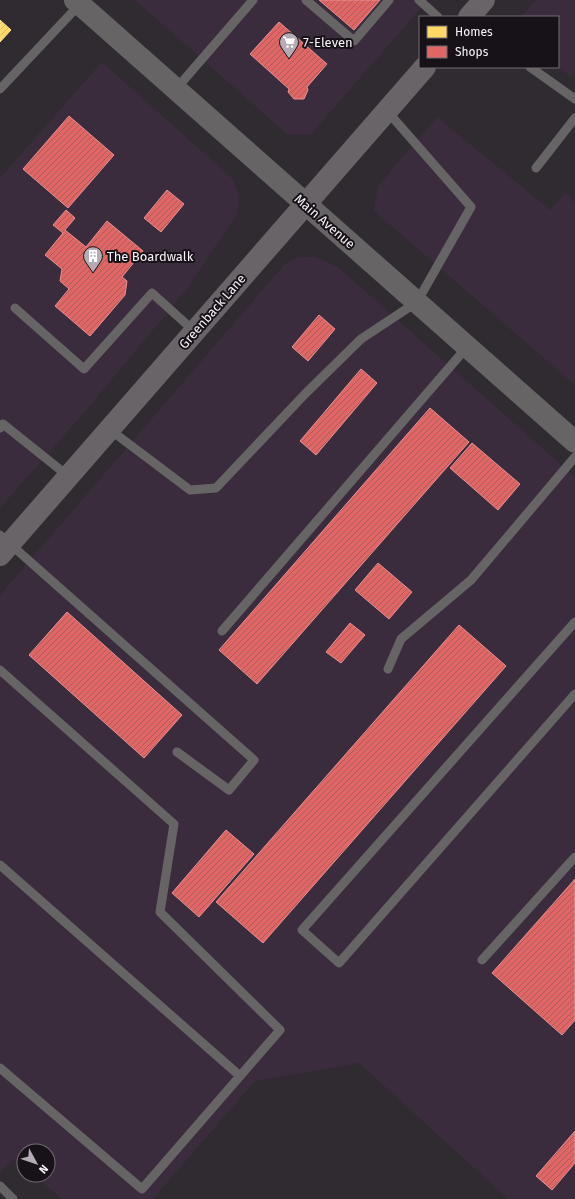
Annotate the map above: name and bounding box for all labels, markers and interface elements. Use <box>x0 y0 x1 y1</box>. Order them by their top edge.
legend <box>419 16 559 68</box>
text: Homes <box>455 25 493 39</box>
supermarket icon: 7-Eleven <box>278 31 300 59</box>
place label: 7-Eleven <box>303 35 353 50</box>
text: Shops <box>455 45 489 59</box>
street label: Main Avenue <box>291 191 358 252</box>
building icon: The Boardwalk <box>82 245 104 273</box>
place label: The Boardwalk <box>107 249 194 264</box>
street label: Greenback Lane <box>176 271 249 352</box>
north arrow <box>16 1143 56 1183</box>
text: N <box>36 1162 51 1176</box>

